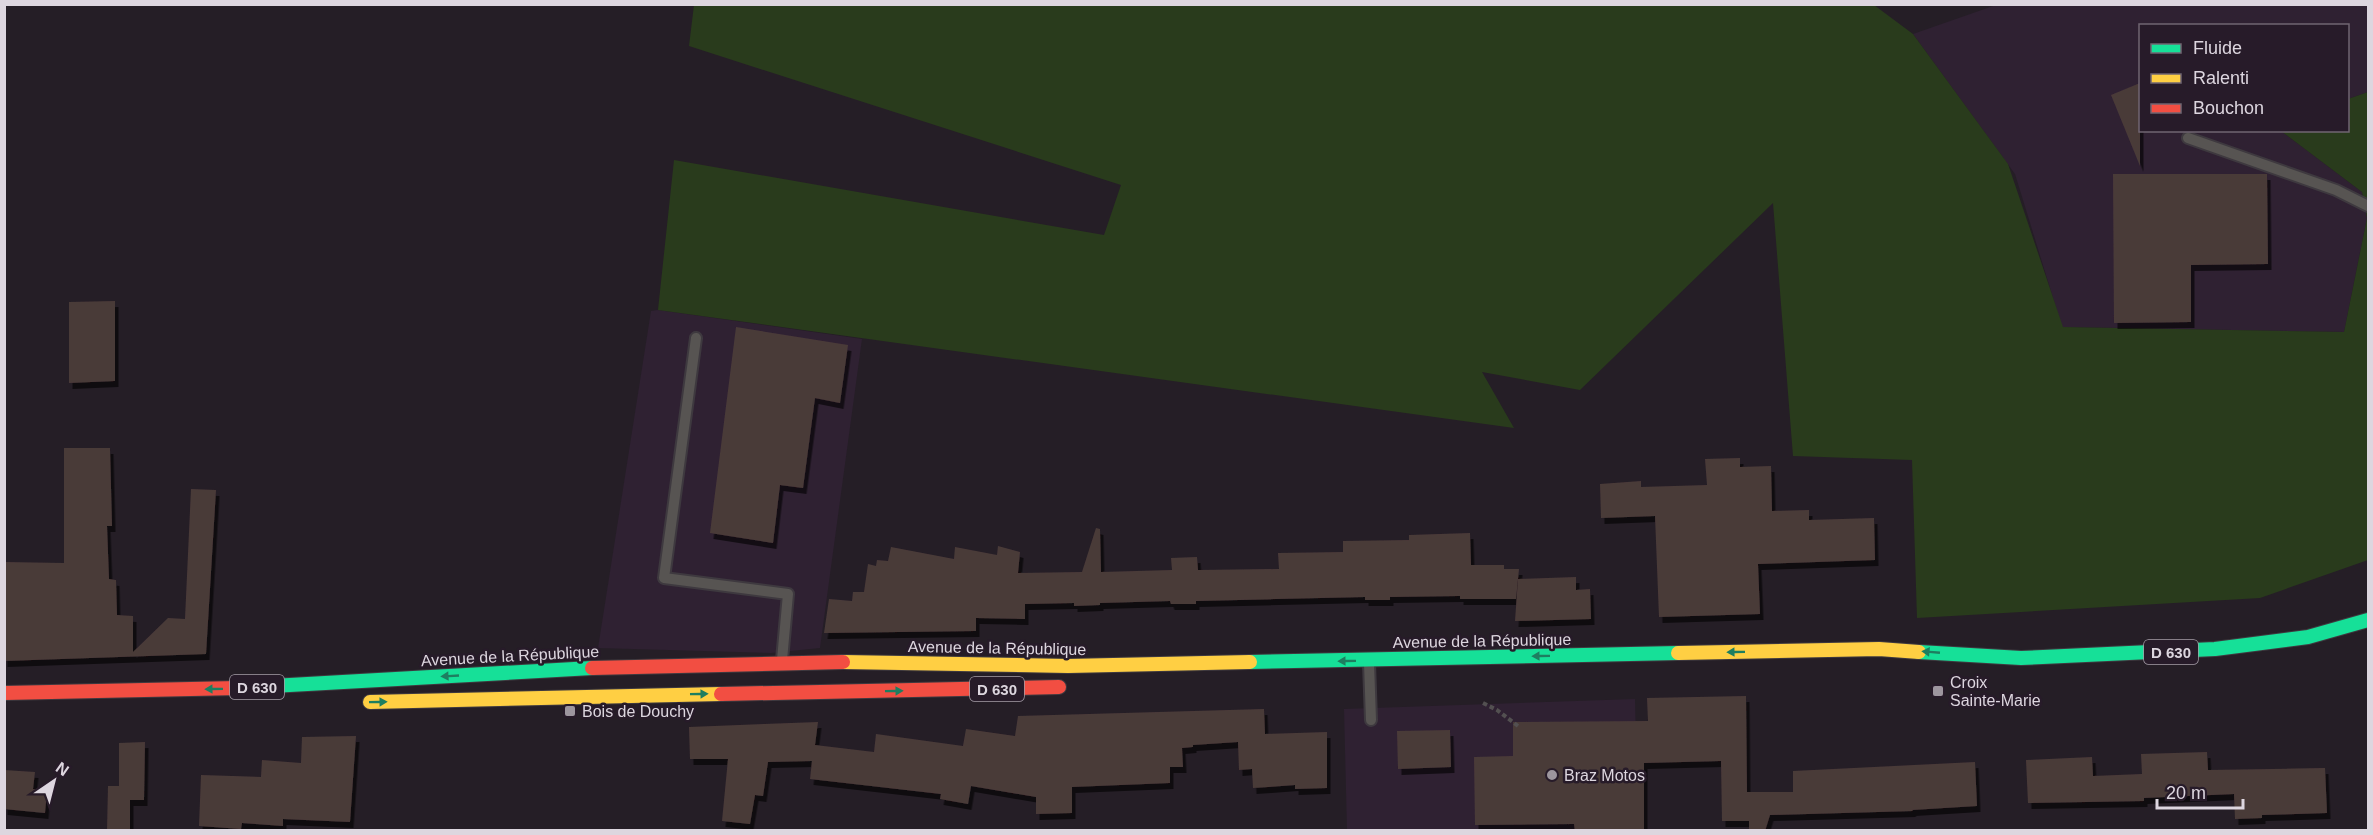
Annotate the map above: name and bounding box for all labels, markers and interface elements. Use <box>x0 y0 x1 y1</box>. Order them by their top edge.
legend <box>2139 24 2349 132</box>
text: Fluide <box>2193 38 2242 58</box>
text: Ralenti <box>2193 68 2249 88</box>
text: Bouchon <box>2193 98 2264 118</box>
street label: Avenue de la République <box>1393 631 1571 651</box>
street label: Avenue de la République <box>908 638 1086 658</box>
road number: D 630 <box>2144 640 2198 664</box>
street label: Avenue de la République <box>420 643 600 669</box>
one-way arrow <box>1727 647 1746 657</box>
one-way arrow <box>1922 648 1941 657</box>
one-way arrow <box>1532 652 1551 661</box>
one-way arrow <box>1337 656 1356 666</box>
one-way arrow <box>441 671 460 680</box>
place label: Croix Sainte-Marie <box>1950 674 2041 709</box>
road number: D 630 <box>230 675 284 699</box>
road number: D 630 <box>970 677 1024 701</box>
one-way arrow <box>204 684 223 694</box>
marker: Croix Sainte-Marie <box>1931 684 1945 698</box>
one-way arrow <box>884 686 903 695</box>
one-way arrow <box>689 690 708 699</box>
one-way arrow <box>368 697 387 706</box>
place label: Bois de Douchy <box>582 703 694 720</box>
marker: Bois de Douchy <box>563 704 577 718</box>
north arrow <box>24 751 84 811</box>
text: N <box>53 759 72 779</box>
place label: Braz Motos <box>1564 767 1645 784</box>
marker: Braz Motos <box>1545 768 1559 782</box>
scale bar <box>2157 772 2242 810</box>
text: 20 m <box>2166 783 2206 803</box>

